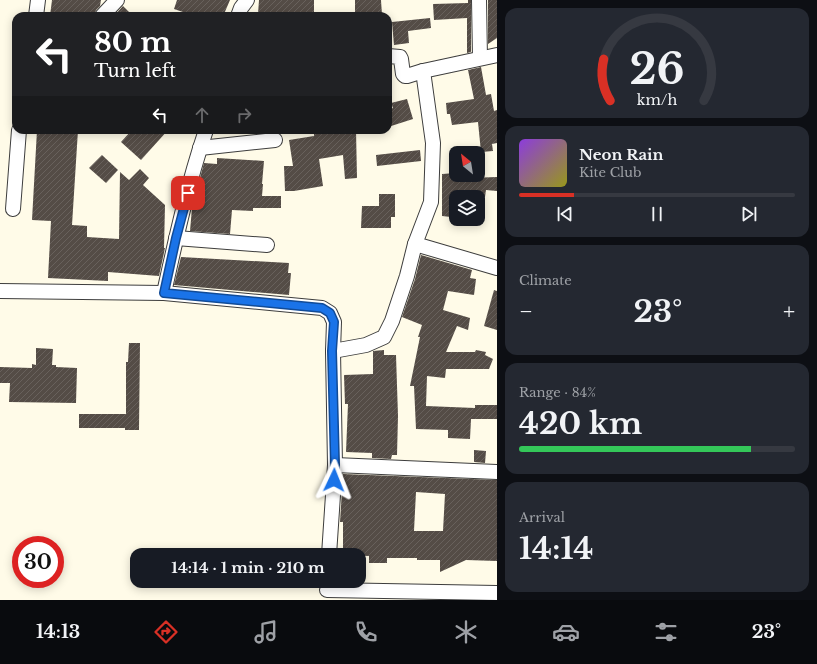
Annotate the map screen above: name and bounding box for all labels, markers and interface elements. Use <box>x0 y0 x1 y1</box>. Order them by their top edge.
text: 80 m <box>94 25 171 60</box>
icon: left <box>28 28 80 80</box>
text: 26 <box>629 44 685 95</box>
text: Turn left <box>94 60 176 82</box>
text: km/h <box>637 91 677 109</box>
icon: left <box>149 104 171 126</box>
icon: ahead <box>191 104 213 126</box>
icon: right <box>233 104 255 126</box>
text: Neon Rain <box>579 145 663 164</box>
north arrow <box>449 146 485 182</box>
map controls <box>449 146 485 226</box>
text: Kite Club <box>579 164 642 181</box>
pin <box>171 176 205 210</box>
icon: arrive <box>177 182 199 204</box>
button: layers <box>449 190 485 226</box>
icon: previous <box>554 203 576 225</box>
icon: pause <box>646 203 668 225</box>
icon: next <box>738 203 760 225</box>
text: Climate <box>519 272 572 289</box>
text: 23° <box>634 293 682 330</box>
text: − <box>519 298 533 325</box>
text: + <box>783 298 795 325</box>
text: Range · 84% <box>519 384 596 401</box>
text: 420 km <box>519 405 642 442</box>
position arrow <box>313 459 355 501</box>
text: Arrival <box>519 509 565 526</box>
text: 14:14 <box>519 530 594 567</box>
speed limit sign: 30 <box>12 536 64 588</box>
text: 14:14 · 1 min · 210 m <box>171 558 325 577</box>
icon: directions <box>152 618 180 646</box>
icon: music <box>252 618 280 646</box>
icon: phone <box>352 618 380 646</box>
icon: climate <box>452 618 480 646</box>
icon: car <box>552 618 580 646</box>
icon: filters <box>652 618 680 646</box>
text: 14:13 <box>36 621 80 643</box>
text: 23° <box>752 621 781 643</box>

